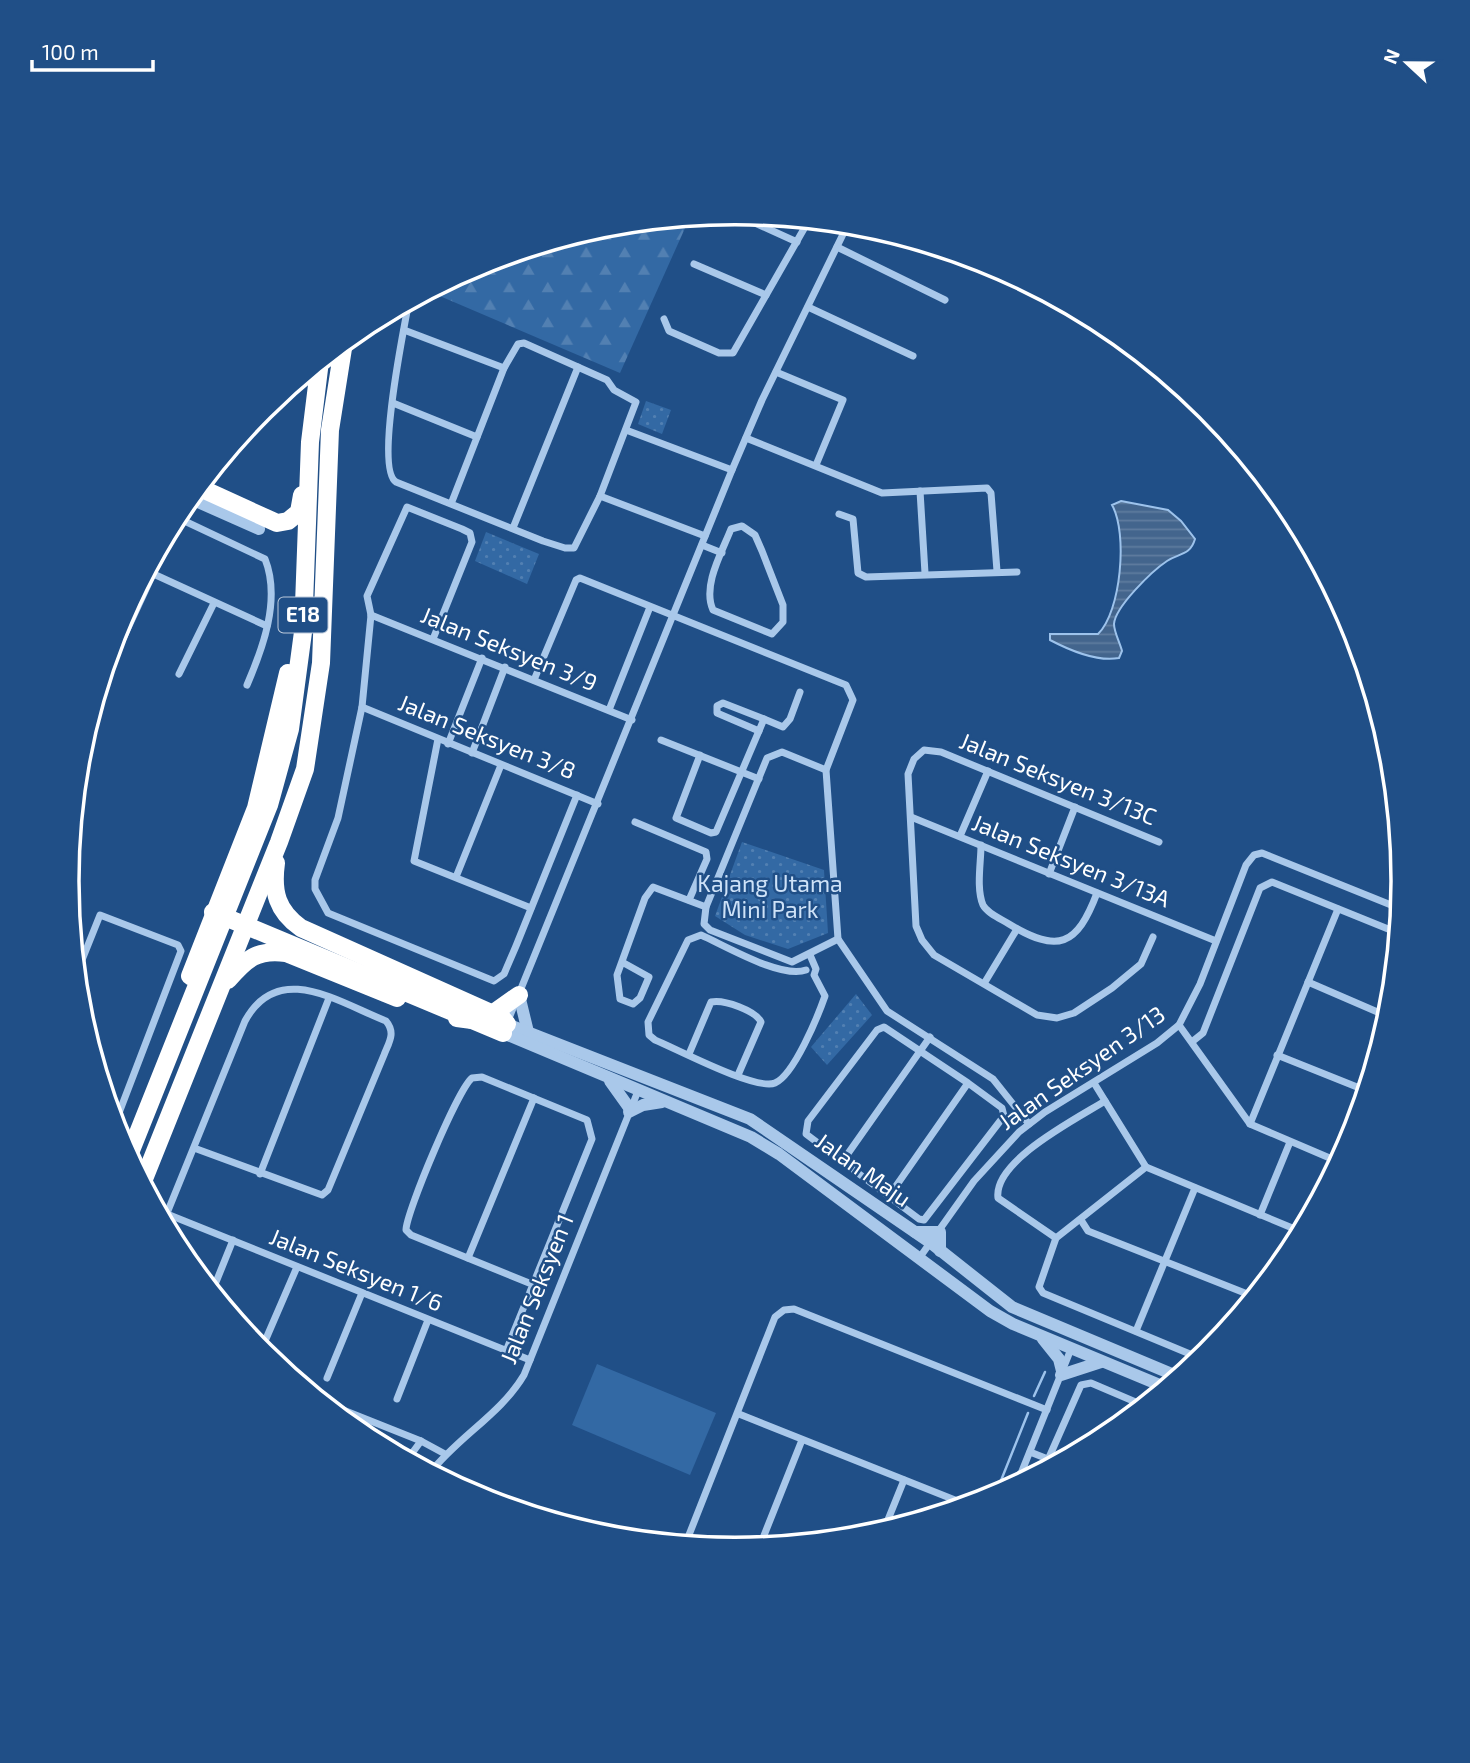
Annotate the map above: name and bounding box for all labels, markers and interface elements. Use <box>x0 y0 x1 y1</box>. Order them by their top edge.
scale bar <box>32 28 152 72</box>
north arrow <box>1372 28 1442 98</box>
text: 100 m <box>42 39 99 64</box>
text: N <box>1378 46 1404 67</box>
road number: E18 <box>278 598 328 632</box>
street label: Jalan Seksyen 3/9 <box>417 600 602 696</box>
street label: Jalan Seksyen 3/8 <box>395 688 580 784</box>
street label: Jalan Seksyen 3/13C <box>956 726 1161 830</box>
street label: Jalan Seksyen 3/13A <box>968 808 1175 913</box>
park label: Kajang Utama Mini Park <box>697 869 843 923</box>
street label: Jalan Seksyen 3/13 <box>993 999 1170 1135</box>
street label: Jalan Maju <box>810 1126 917 1212</box>
street label: Jalan Seksyen 1 <box>493 1210 579 1368</box>
street label: Jalan Seksyen 1/6 <box>266 1222 447 1317</box>

